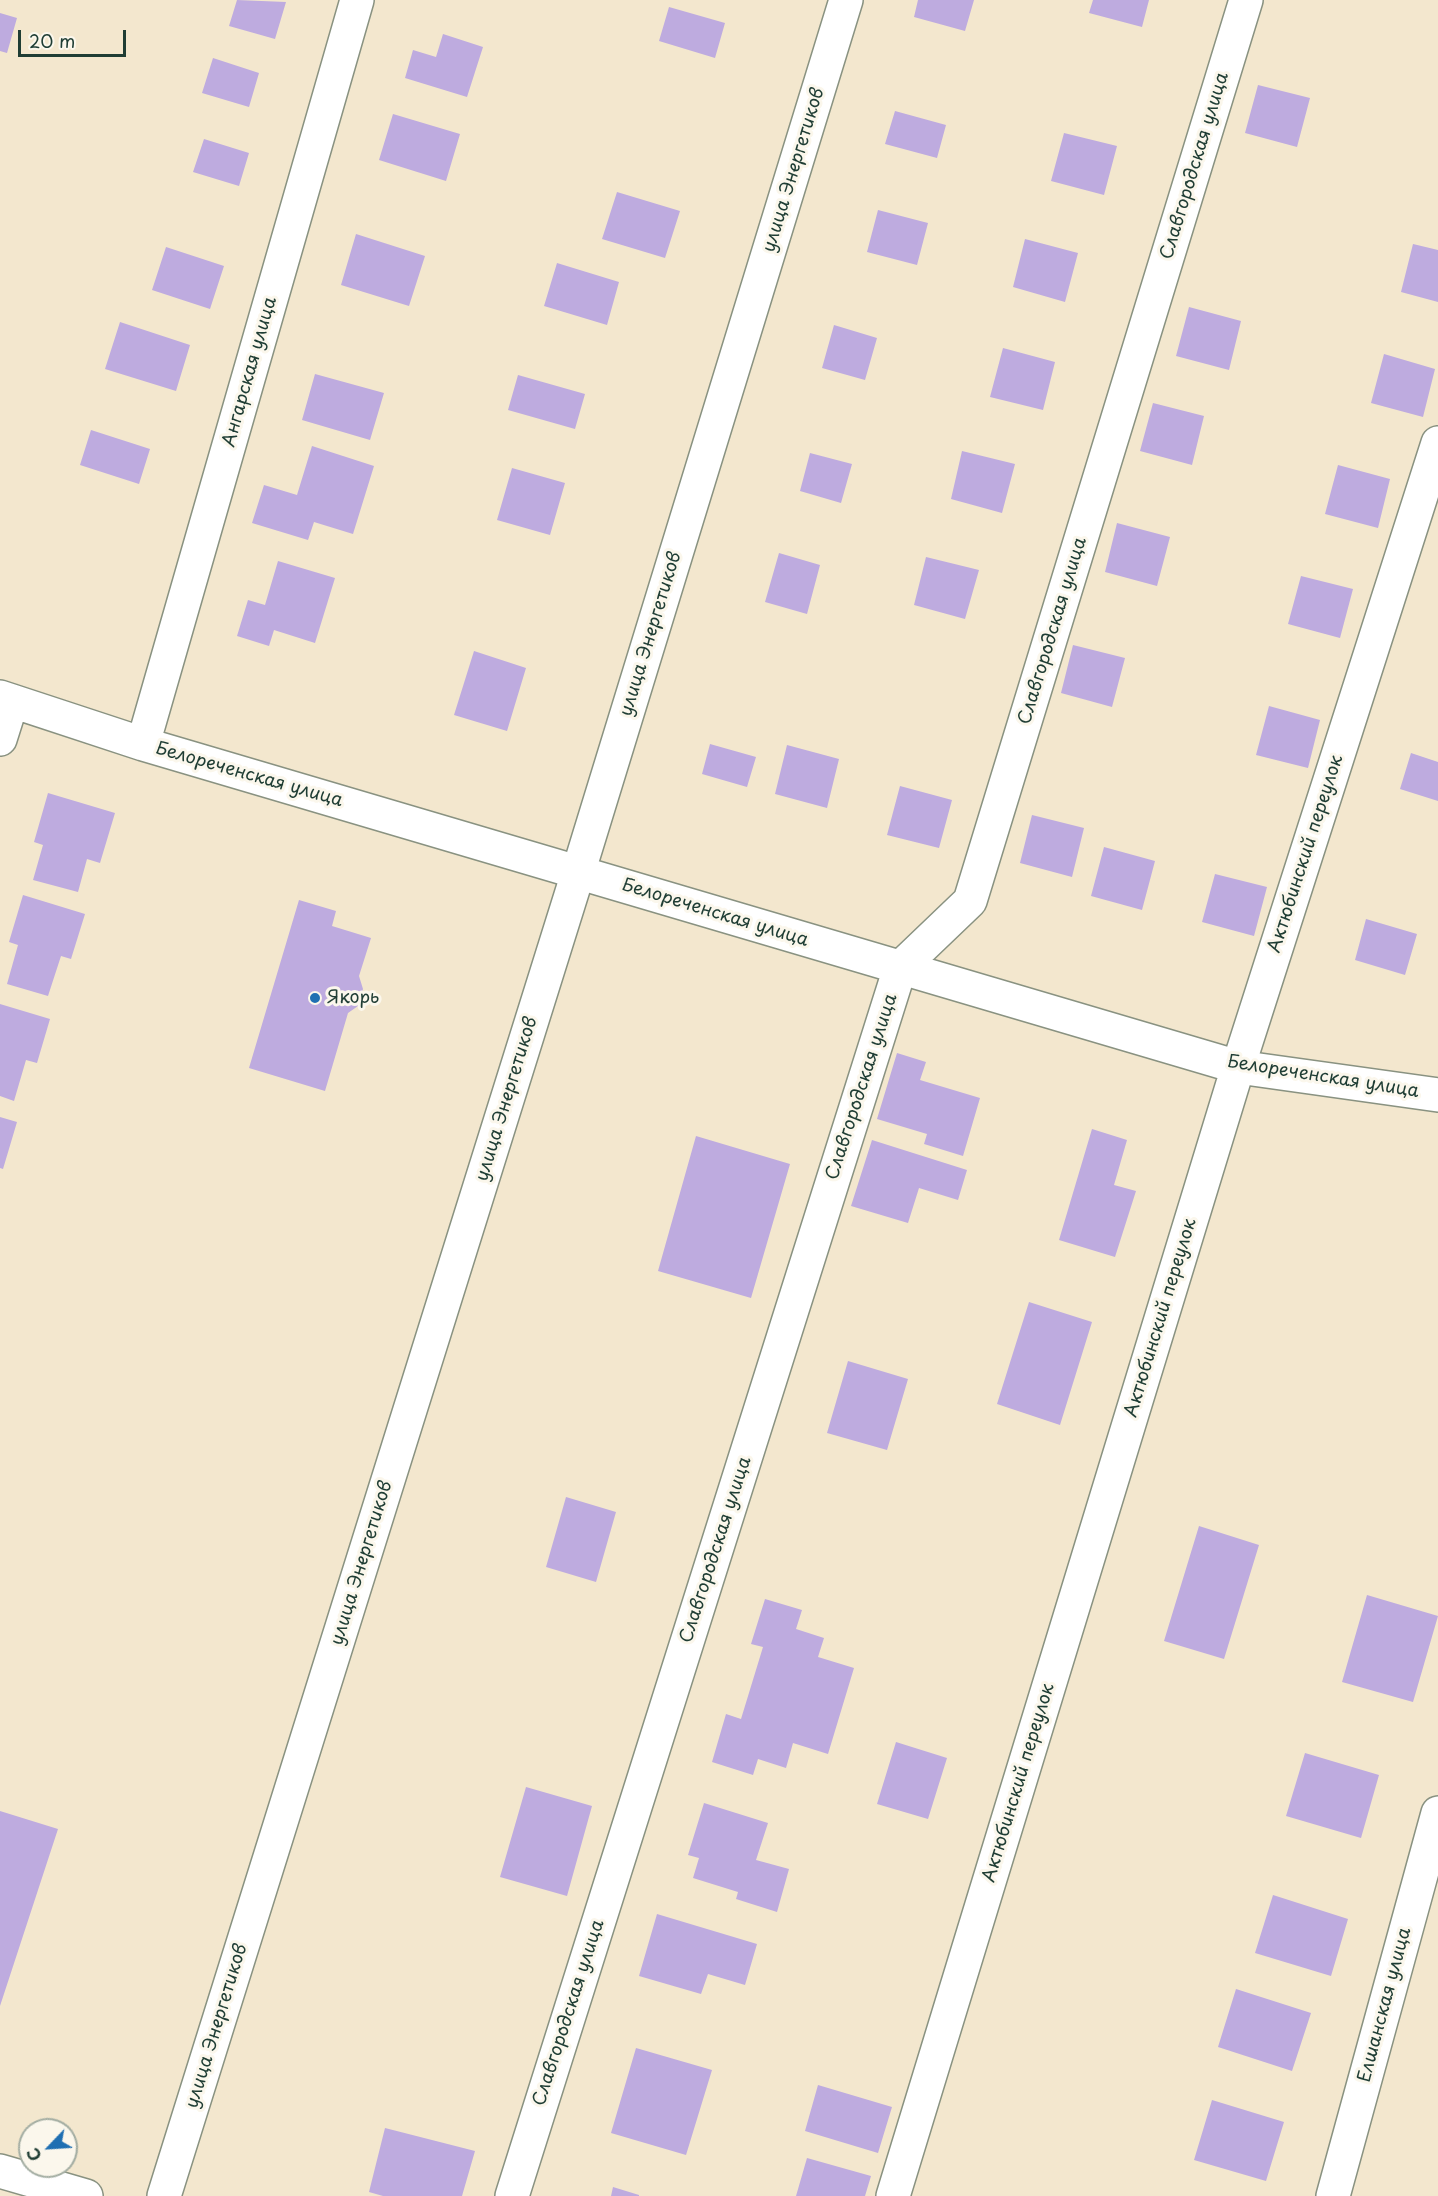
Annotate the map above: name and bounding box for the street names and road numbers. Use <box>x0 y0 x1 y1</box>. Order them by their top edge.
street label: Славгородская улица <box>1156 70 1234 262</box>
street label: улица Энергетиков <box>759 85 829 255</box>
street label: Ангарская улица <box>218 294 282 450</box>
street label: Славгородская улица <box>1014 535 1092 727</box>
street label: улица Энергетиков <box>616 549 686 719</box>
street label: Белореченская улица <box>153 738 345 812</box>
street label: Актюбинский переулок <box>1264 752 1348 956</box>
street label: Белореченская улица <box>619 874 811 952</box>
street label: Славгородская улица <box>822 991 902 1183</box>
street label: улица Энергетиков <box>472 1014 542 1184</box>
street label: Белореченская улица <box>1226 1051 1420 1103</box>
street label: Актюбинский переулок <box>1120 1216 1202 1420</box>
street label: Славгородская улица <box>676 1454 756 1646</box>
street label: улица Энергетиков <box>327 1478 397 1648</box>
street label: Актюбинский переулок <box>978 1681 1060 1885</box>
street label: Славгородская улица <box>529 1917 609 2109</box>
street label: Елшанская улица <box>1354 1925 1416 2085</box>
street label: улица Энергетиков <box>182 1941 252 2111</box>

